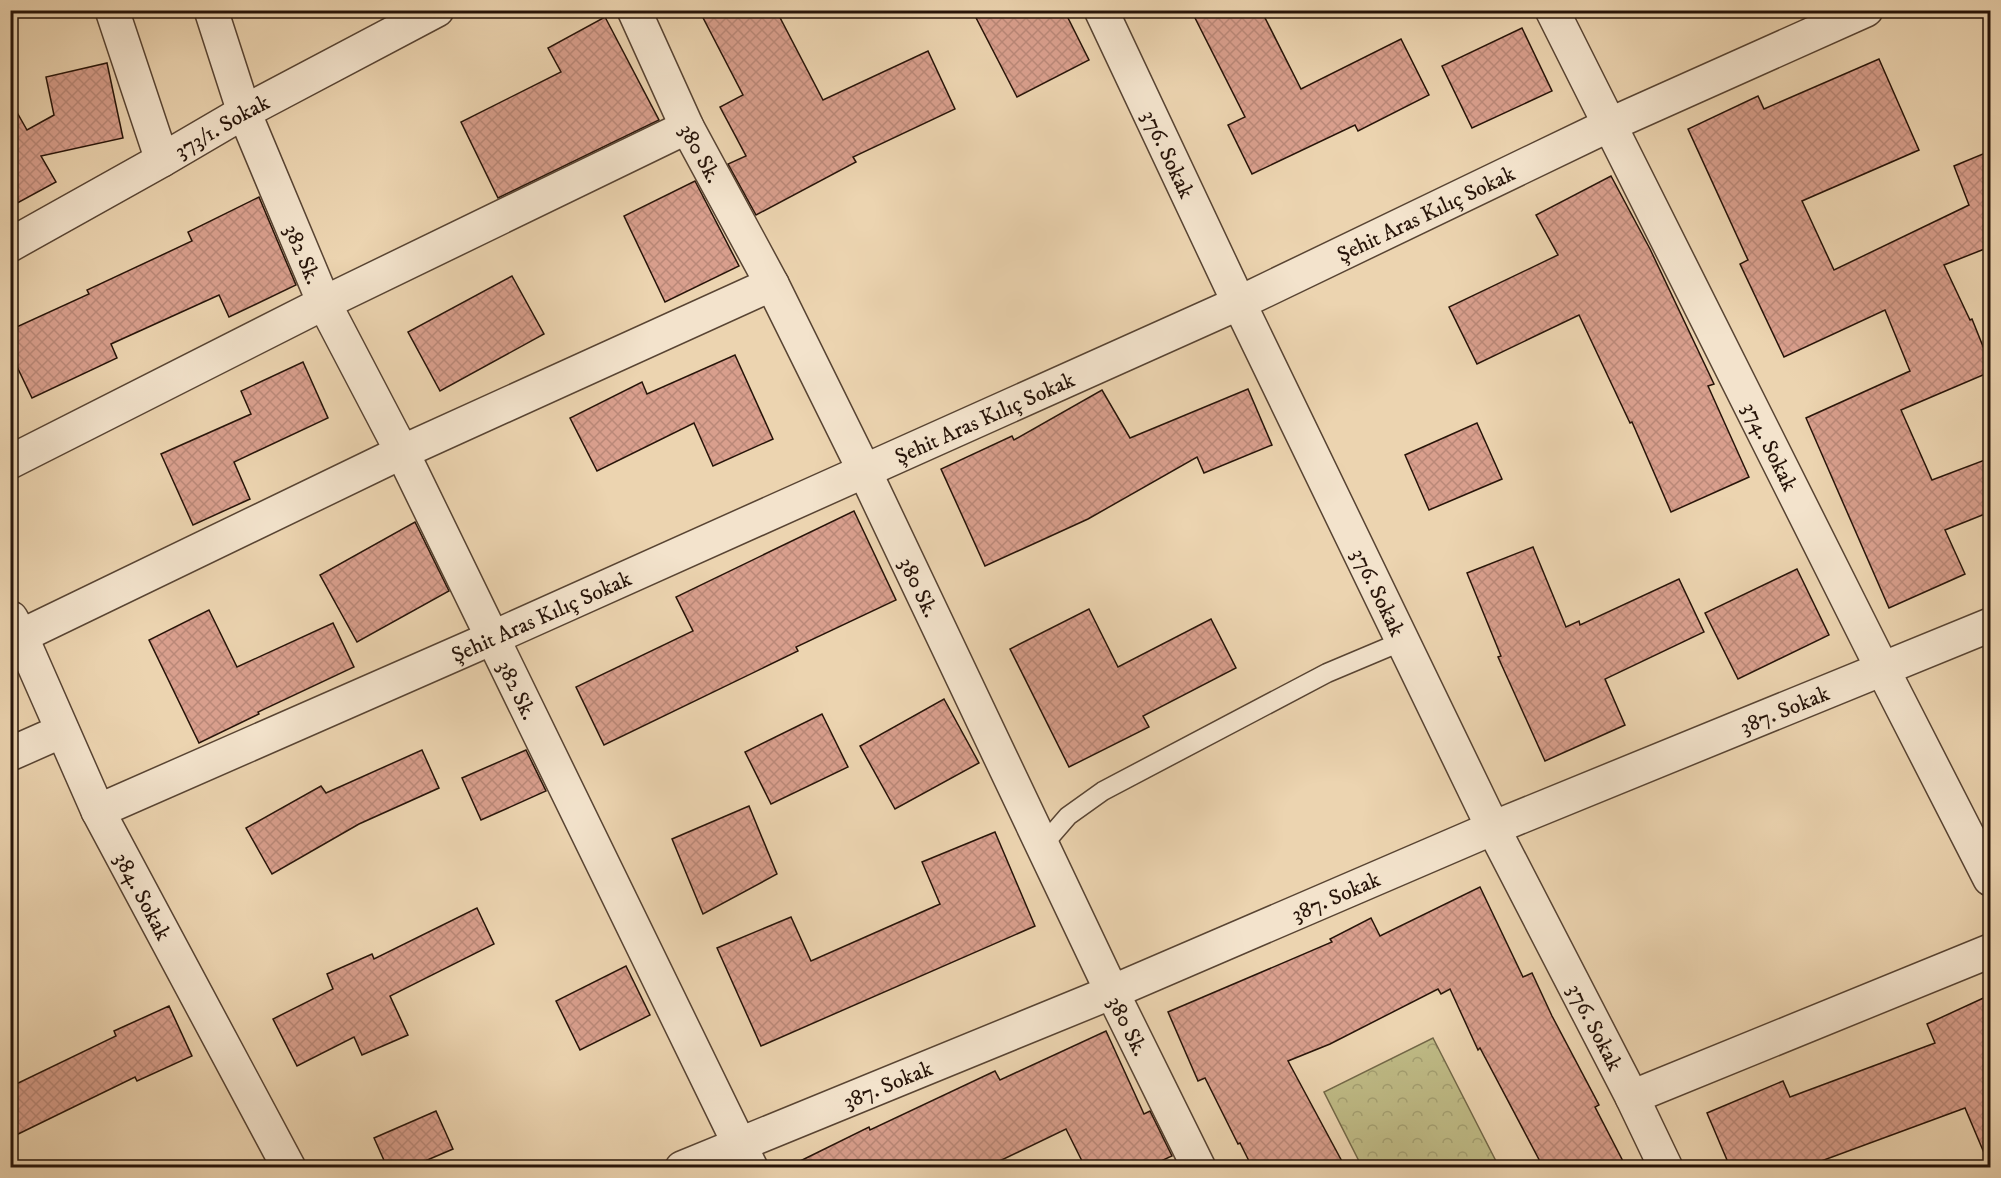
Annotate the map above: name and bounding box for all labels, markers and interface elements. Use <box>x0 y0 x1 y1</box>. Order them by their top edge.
street label: 373/1. Sokak <box>170 89 275 165</box>
street label: 376. Sokak <box>1135 106 1200 203</box>
street label: 380 Sk. <box>673 119 727 188</box>
street label: Şehit Aras Kılıç Sokak <box>1333 160 1520 269</box>
street label: 382 Sk. <box>278 220 327 288</box>
street label: Şehit Aras Kılıç Sokak <box>891 366 1079 471</box>
street label: 374. Sokak <box>1736 398 1803 496</box>
street label: 376. Sokak <box>1345 544 1410 641</box>
street label: 380 Sk. <box>892 553 944 622</box>
street label: Şehit Aras Kılıç Sokak <box>447 565 636 669</box>
street label: 382 Sk. <box>491 656 542 724</box>
street label: 387. Sokak <box>1736 680 1833 741</box>
street label: 384. Sokak <box>108 848 177 945</box>
street label: 387. Sokak <box>1288 866 1385 928</box>
street label: 376. Sokak <box>1561 979 1628 1076</box>
street label: 380 Sk. <box>1101 992 1153 1061</box>
street label: 387. Sokak <box>839 1055 937 1116</box>

